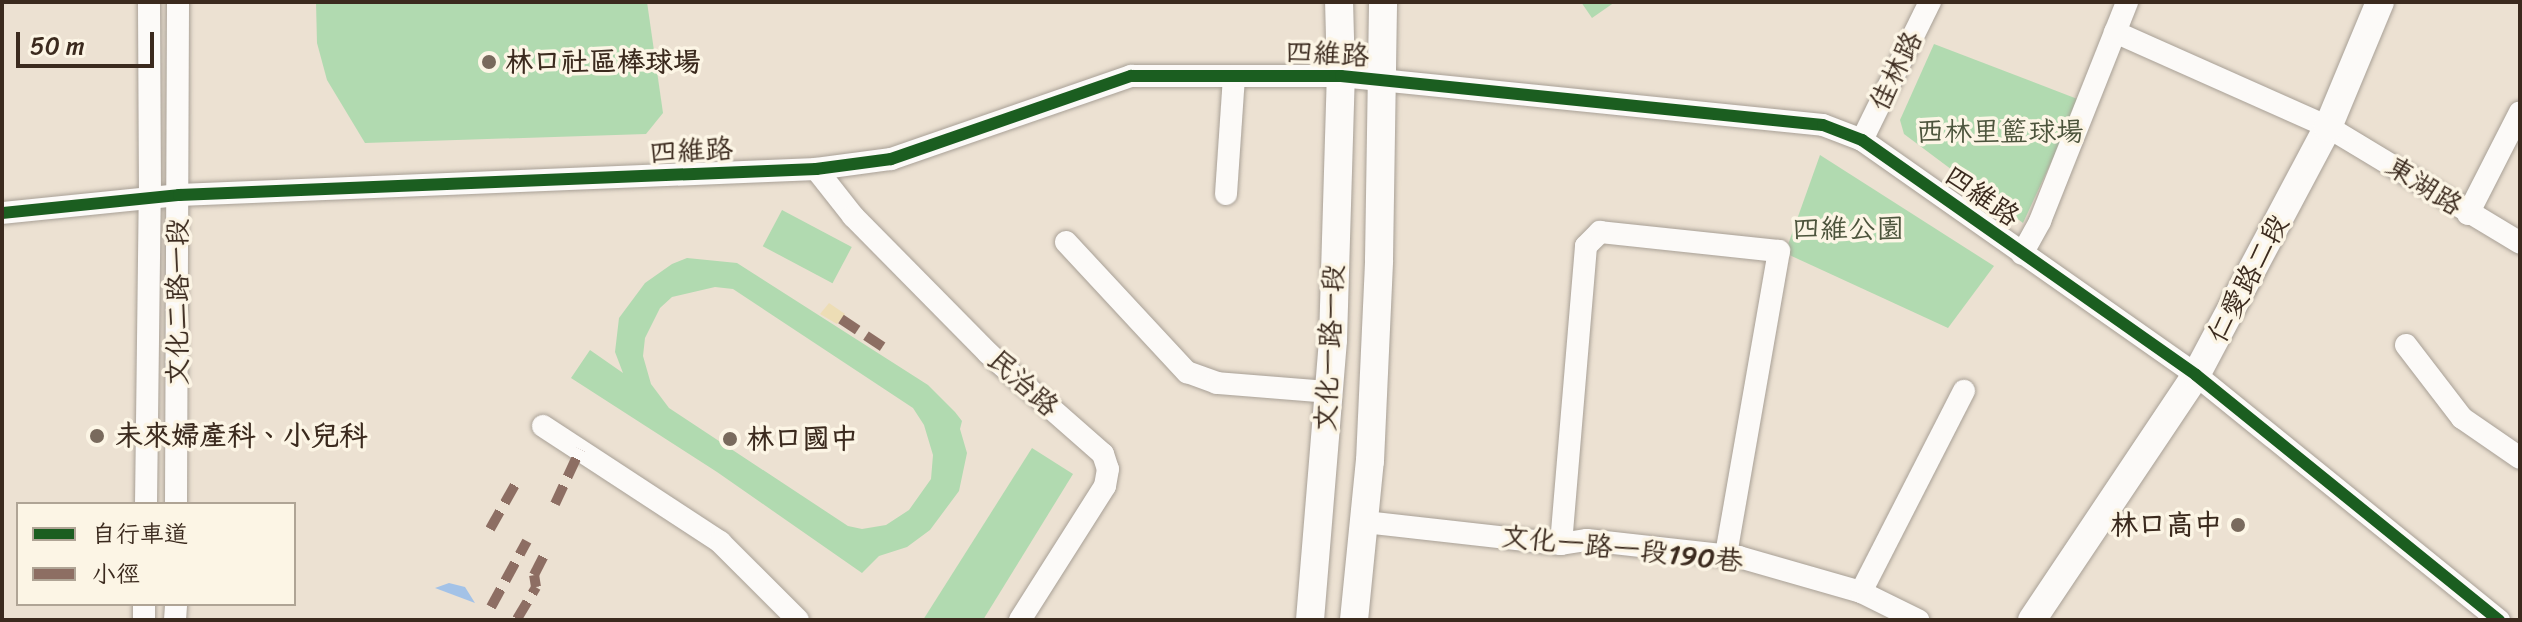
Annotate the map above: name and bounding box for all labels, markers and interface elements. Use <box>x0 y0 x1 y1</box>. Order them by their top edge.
scale bar <box>20 16 158 66</box>
text: 50 m <box>30 25 85 67</box>
street label: 佳林路 <box>1862 26 1930 116</box>
street label: 四維路 <box>1284 35 1370 73</box>
place label: 林口社區棒球場 <box>505 45 701 79</box>
marker: 林口社區棒球場 <box>480 53 498 71</box>
park label: 西林里籃球場 <box>1916 115 2084 149</box>
street label: 四維路 <box>648 132 734 170</box>
street label: 東湖路 <box>2379 149 2469 223</box>
street label: 四維路 <box>1938 158 2026 234</box>
street label: 仁愛路二段 <box>2200 209 2296 349</box>
park label: 四維公園 <box>1792 212 1904 246</box>
street label: 文化二路一段 <box>161 218 195 386</box>
street label: 文化一路一段 <box>1309 263 1351 433</box>
street label: 民治路 <box>981 342 1065 424</box>
place label: 未來婦產科、小兒科 <box>115 419 367 453</box>
place label: 林口國中 <box>746 422 858 456</box>
marker: 未來婦產科、小兒科 <box>86 425 108 447</box>
marker: 林口國中 <box>721 430 739 448</box>
legend <box>16 502 296 606</box>
place label: 林口高中 <box>2110 508 2222 542</box>
text: 自行車道 <box>92 513 188 555</box>
marker: 林口高中 <box>2229 516 2247 534</box>
street label: 文化一路一段190巷 <box>1499 520 1745 578</box>
text: 小徑 <box>92 553 140 595</box>

